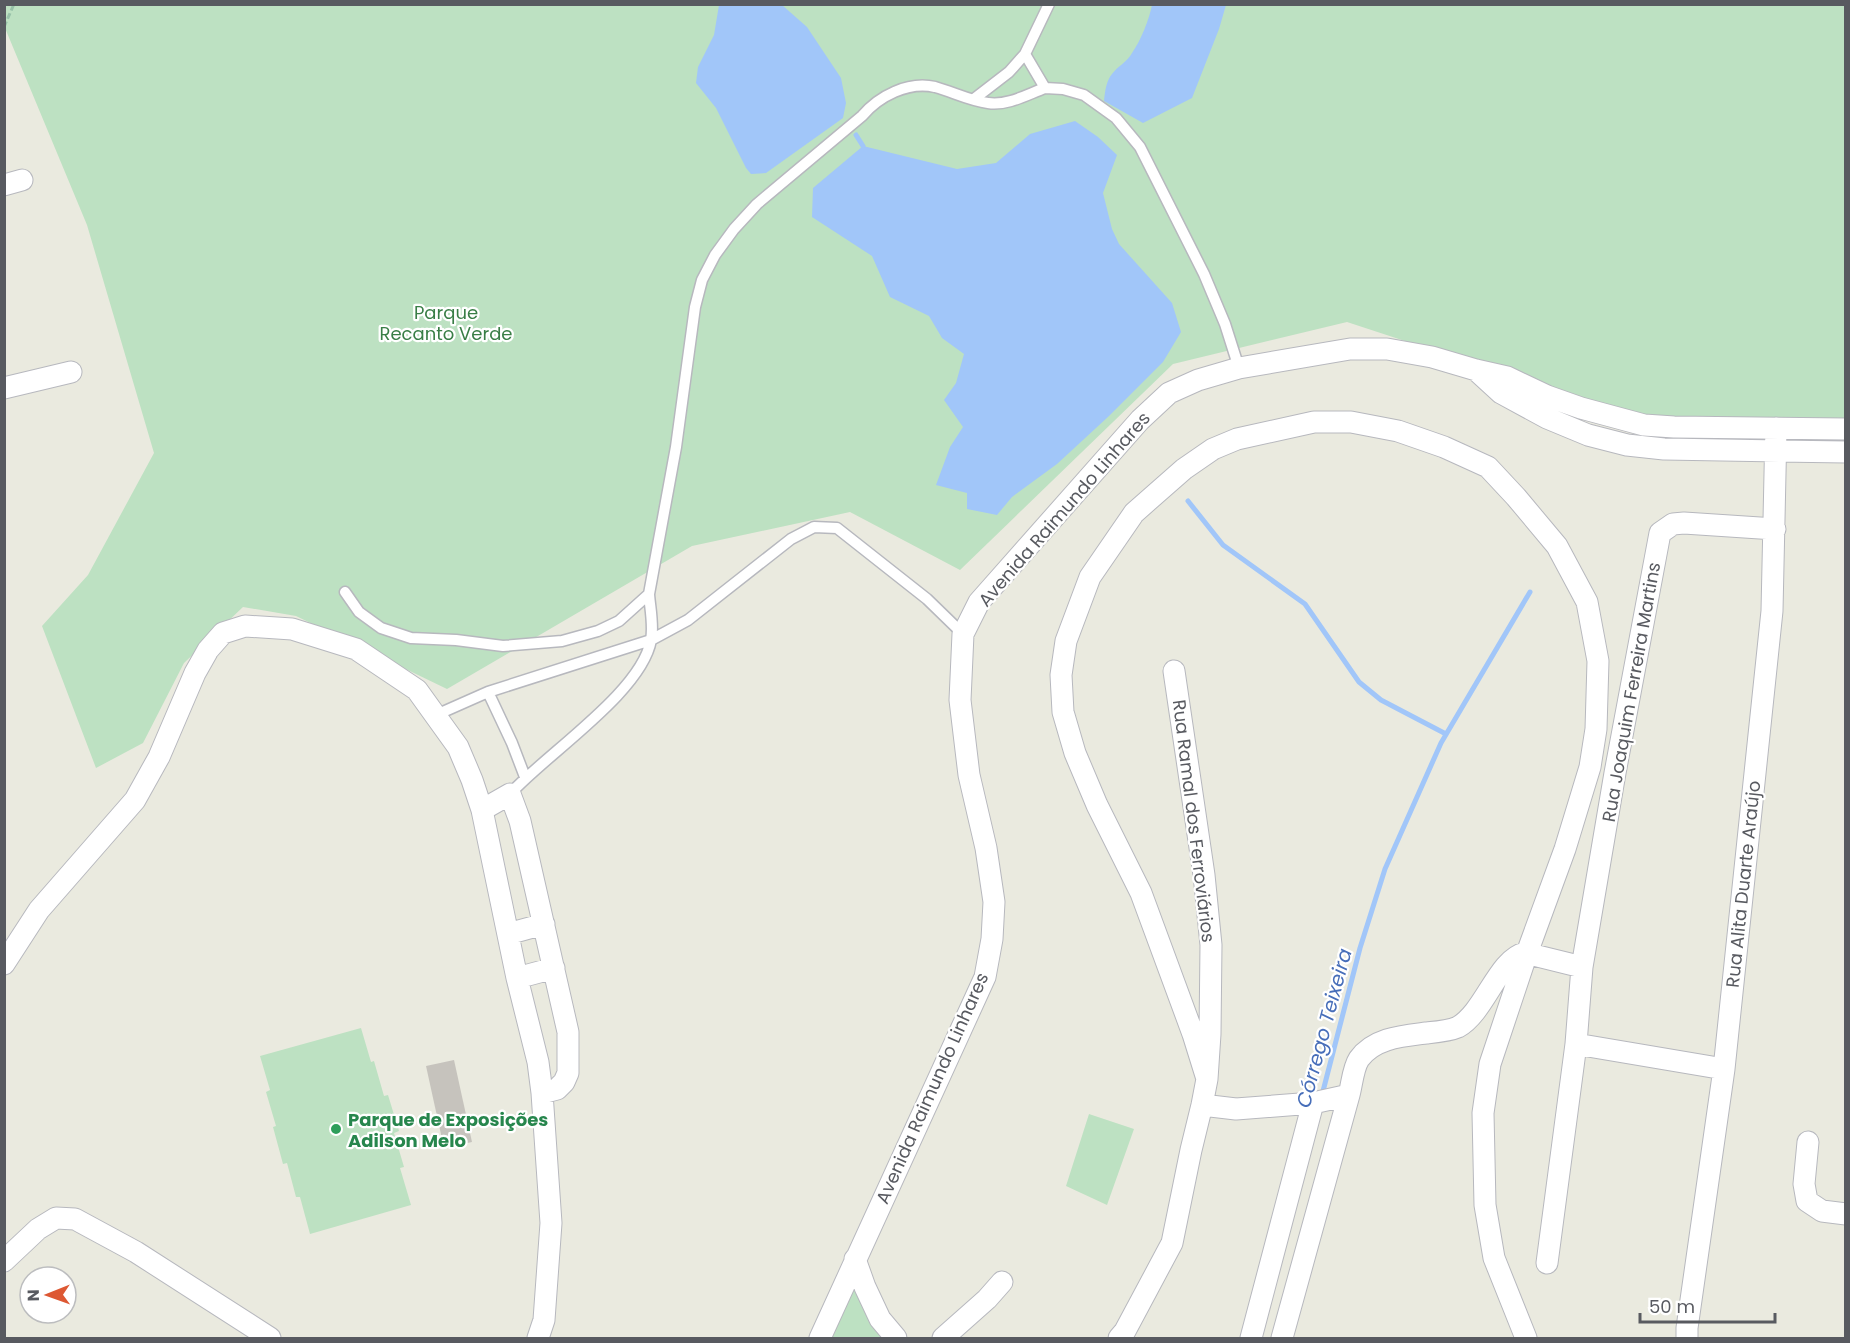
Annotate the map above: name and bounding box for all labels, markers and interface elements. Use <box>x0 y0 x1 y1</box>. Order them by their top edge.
park label: Parque Recanto Verde <box>380 300 512 346</box>
street label: Avenida Raimundo Linhares <box>972 406 1156 612</box>
street label: Rua Joaquim Ferreira Martins <box>1596 560 1666 824</box>
street label: Rua Ramal dos Ferroviários <box>1167 698 1221 944</box>
street label: Rua Alita Duarte Araújo <box>1720 779 1766 989</box>
water label: Córrego Teixeira <box>1289 945 1359 1111</box>
street label: Avenida Raimundo Linhares <box>870 968 994 1208</box>
place label: Parque de Exposições Adilson Melo <box>348 1107 548 1153</box>
marker: Parque de Exposições Adilson Melo <box>329 1122 343 1136</box>
north arrow <box>18 1265 78 1325</box>
scale bar <box>1640 1286 1775 1324</box>
text: N <box>22 1289 45 1301</box>
text: 50 m <box>1649 1294 1695 1319</box>

